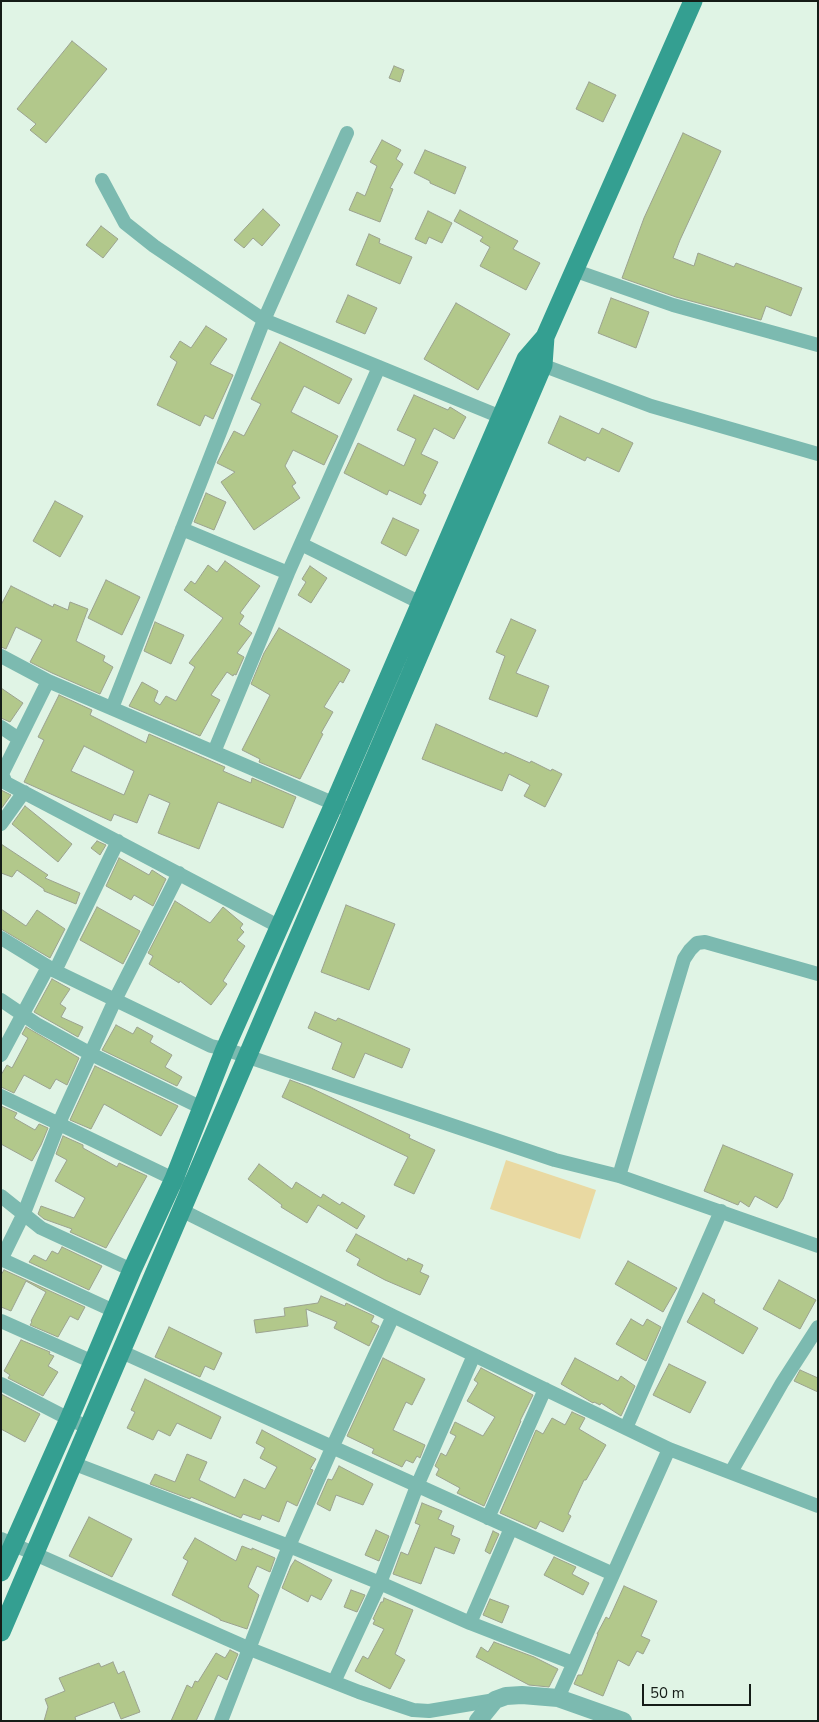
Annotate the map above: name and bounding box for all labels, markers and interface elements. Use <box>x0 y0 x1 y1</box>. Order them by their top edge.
scale bar <box>644 1674 753 1706</box>
text: 50 m <box>650 1683 685 1703</box>

